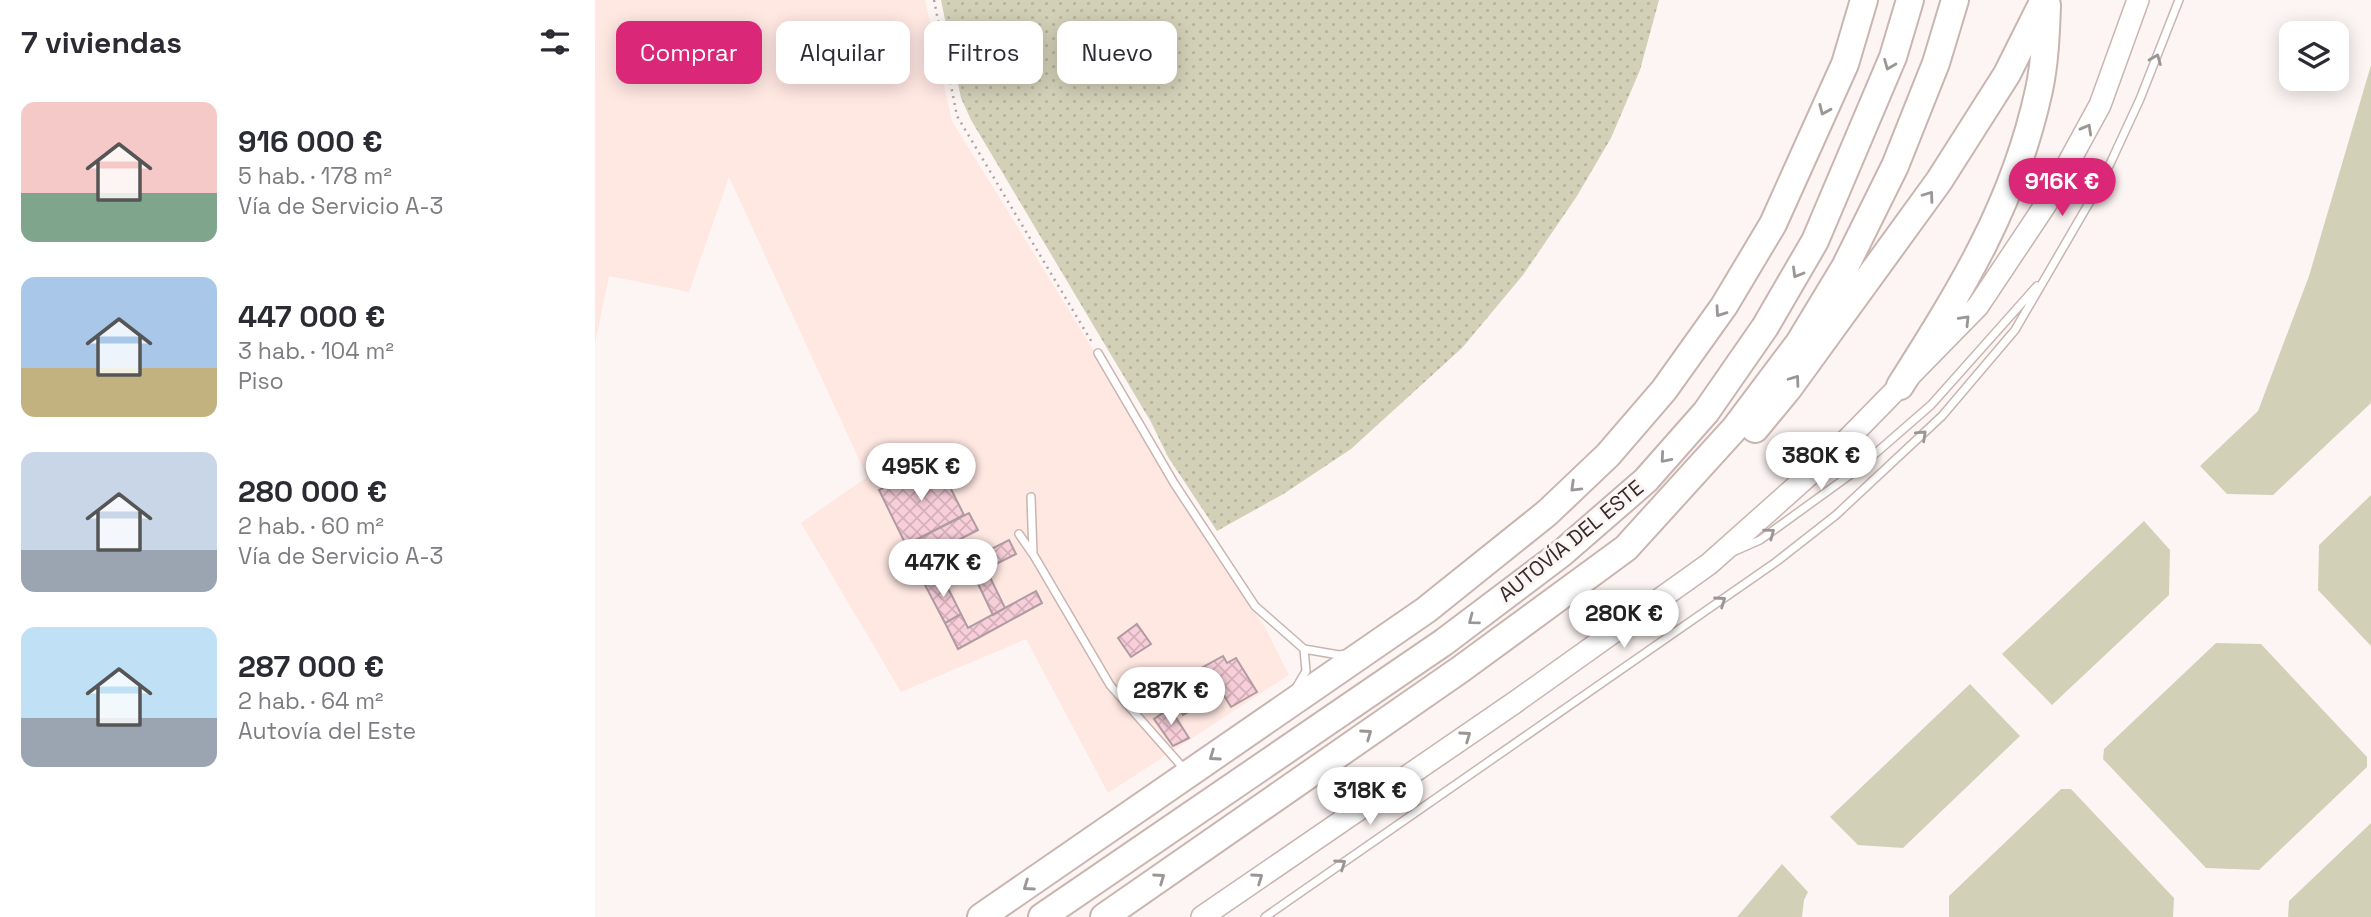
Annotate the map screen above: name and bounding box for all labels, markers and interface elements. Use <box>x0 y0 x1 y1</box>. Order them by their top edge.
chip: Comprar <box>616 21 762 84</box>
chip: Alquilar <box>776 21 910 84</box>
chip: Filtros <box>924 21 1043 84</box>
chip: Nuevo <box>1057 21 1177 84</box>
map controls <box>2279 21 2349 91</box>
button: layers <box>2279 21 2349 91</box>
text: 7 viviendas <box>21 23 182 62</box>
icon: filters <box>536 23 574 61</box>
one-way arrow <box>2148 54 2162 66</box>
one-way arrow <box>1883 58 1897 70</box>
one-way arrow <box>1818 103 1832 115</box>
text: 916 000 € <box>238 122 383 161</box>
one-way arrow <box>2079 123 2092 136</box>
icon: home <box>77 130 161 214</box>
pin: 916K € <box>2005 158 2119 218</box>
text: 5 hab. · 178 m² <box>238 161 392 191</box>
text: 916K € <box>2025 166 2099 196</box>
text: Vía de Servicio A-3 <box>238 191 444 221</box>
one-way arrow <box>1921 191 1933 204</box>
one-way arrow <box>1792 265 1805 278</box>
text: 447 000 € <box>238 297 385 336</box>
one-way arrow <box>1716 304 1728 317</box>
icon: home <box>77 305 161 389</box>
one-way arrow <box>1956 315 1969 328</box>
text: 3 hab. · 104 m² <box>238 336 394 366</box>
text: Piso <box>238 366 284 396</box>
one-way arrow <box>1787 375 1799 388</box>
one-way arrow <box>1914 430 1927 443</box>
pin: 380K € <box>1764 433 1878 492</box>
text: 380K € <box>1782 440 1860 470</box>
pin: 495K € <box>864 444 978 503</box>
one-way arrow <box>1661 450 1673 463</box>
text: 495K € <box>882 451 960 481</box>
text: 280 000 € <box>238 472 387 511</box>
street label: AUTOVÍA DEL ESTE <box>1493 474 1649 607</box>
one-way arrow <box>1570 478 1583 491</box>
icon: home <box>77 480 161 564</box>
text: 2 hab. · 60 m² <box>238 511 384 541</box>
one-way arrow <box>1762 528 1775 541</box>
pin: 447K € <box>886 540 1000 599</box>
text: Vía de Servicio A-3 <box>238 541 444 571</box>
text: 447K € <box>905 547 981 577</box>
pin: 280K € <box>1567 590 1681 650</box>
one-way arrow <box>1713 597 1726 609</box>
text: 280K € <box>1585 598 1663 628</box>
one-way arrow <box>1468 611 1481 624</box>
text: 287 000 € <box>238 647 384 686</box>
icon: home <box>77 655 161 739</box>
pin: 287K € <box>1114 668 1228 727</box>
text: 287K € <box>1133 675 1209 705</box>
text: 2 hab. · 64 m² <box>238 686 384 716</box>
text: Autovía del Este <box>238 716 416 746</box>
one-way arrow <box>1359 730 1372 742</box>
one-way arrow <box>1458 732 1471 744</box>
one-way arrow <box>1209 748 1222 761</box>
pin: 318K € <box>1313 768 1427 827</box>
text: 318K € <box>1333 775 1407 805</box>
one-way arrow <box>1333 860 1346 872</box>
one-way arrow <box>1152 874 1165 886</box>
one-way arrow <box>1250 874 1263 886</box>
one-way arrow <box>1022 878 1035 891</box>

